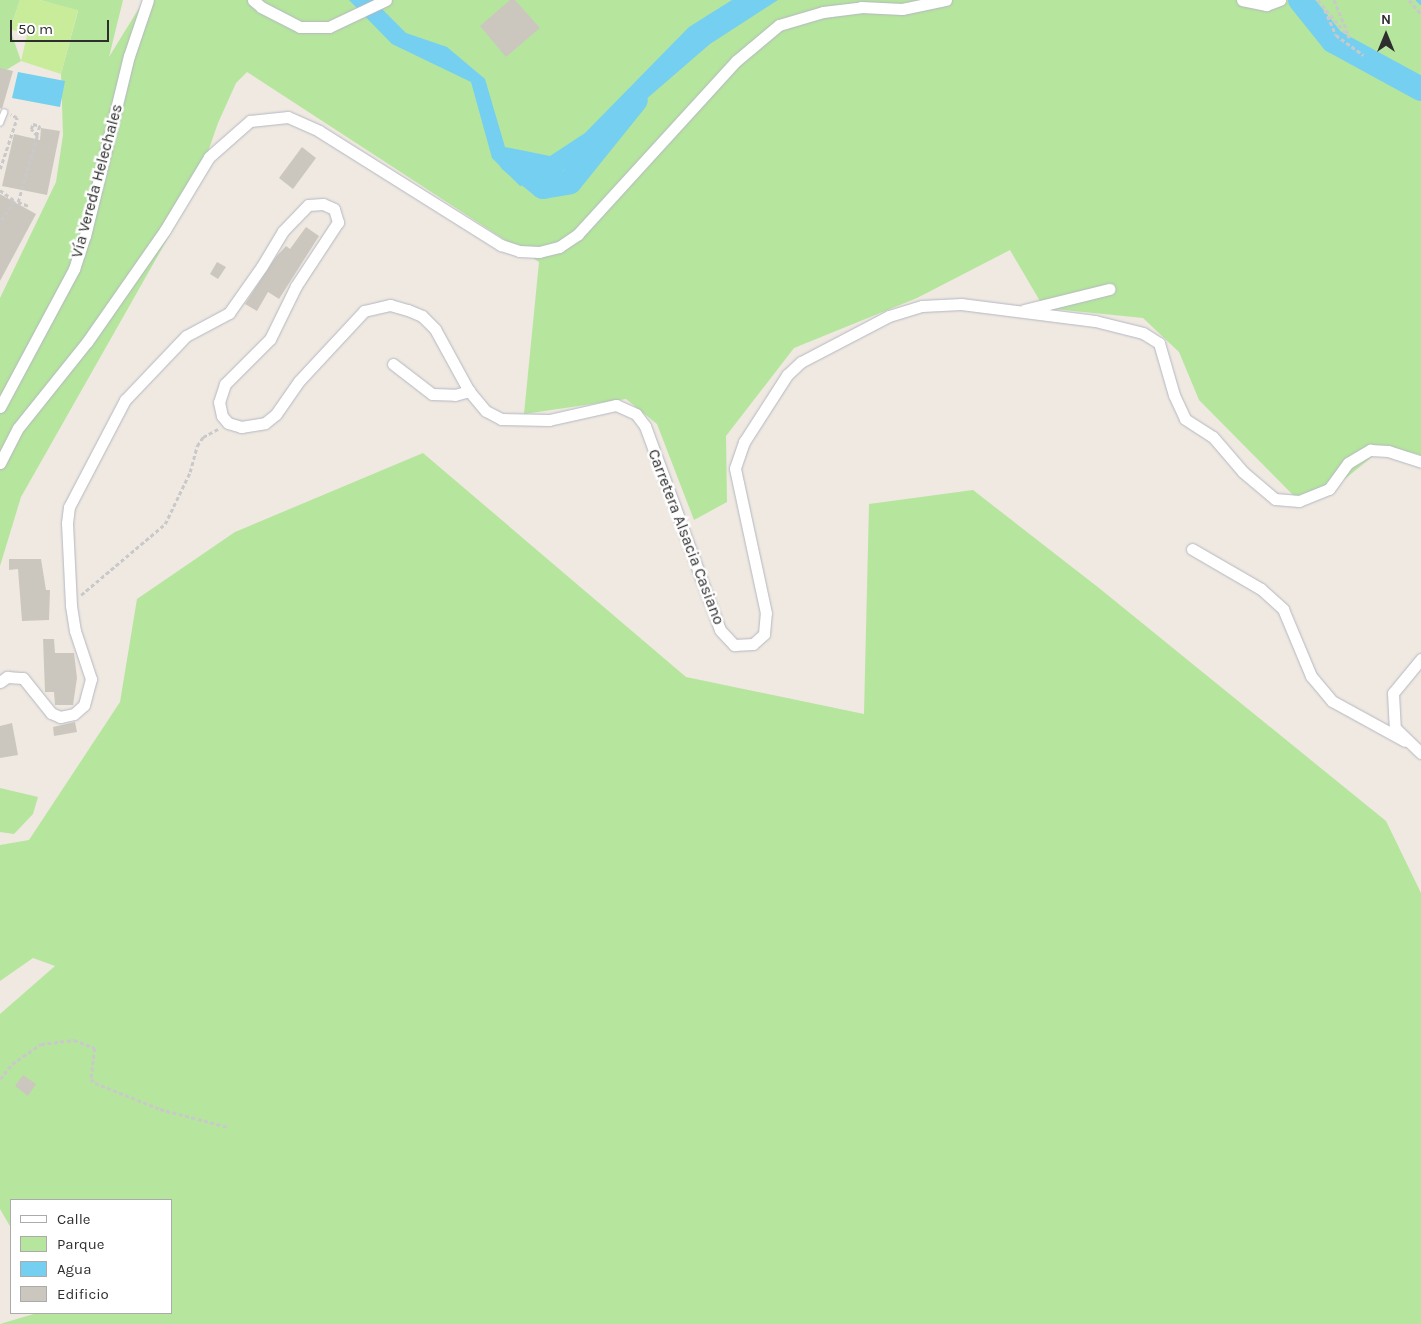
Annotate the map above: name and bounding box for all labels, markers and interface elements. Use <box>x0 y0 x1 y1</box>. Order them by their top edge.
scale bar <box>12 10 111 42</box>
north arrow <box>1361 10 1411 60</box>
text: N <box>1381 11 1391 28</box>
text: 50 m <box>18 20 53 38</box>
street label: Vía Vereda Helechales <box>67 102 127 260</box>
street label: Carretera Alsacia Casiano <box>644 446 728 628</box>
legend <box>10 1199 172 1314</box>
text: Calle <box>57 1210 91 1228</box>
text: Parque <box>57 1235 105 1253</box>
text: Agua <box>57 1260 91 1278</box>
text: Edificio <box>57 1285 109 1303</box>

